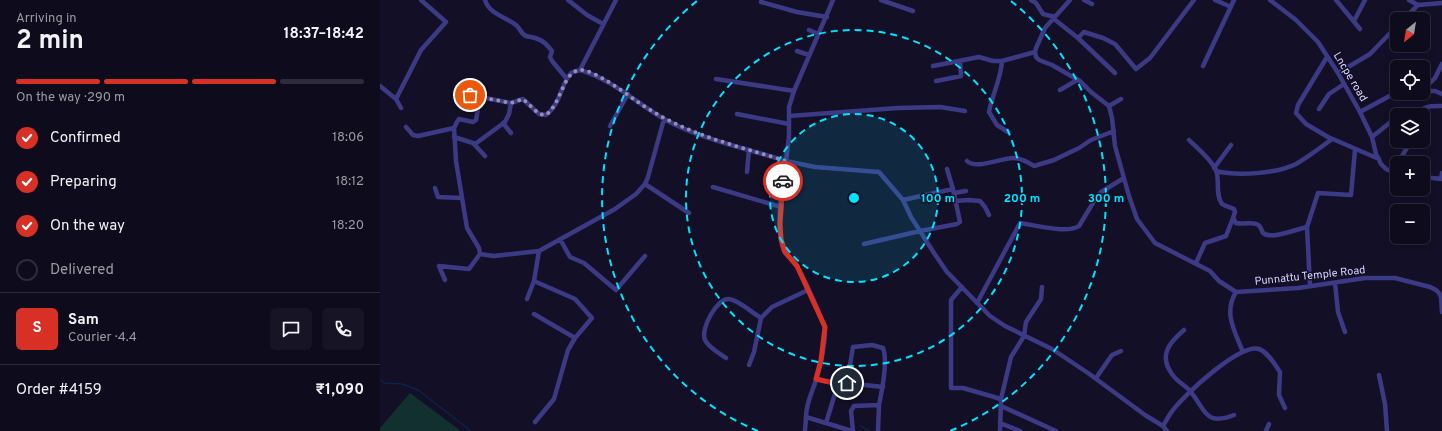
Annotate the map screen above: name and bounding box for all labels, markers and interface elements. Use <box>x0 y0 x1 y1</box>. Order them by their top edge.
text: Arriving in <box>16 11 77 27</box>
north arrow <box>1390 12 1430 52</box>
map controls <box>1390 12 1430 244</box>
text: 2 min <box>16 25 84 58</box>
text: 18:37–18:42 <box>283 25 364 44</box>
street label: Lncpe road <box>1330 50 1370 104</box>
button: locate <box>1390 60 1430 100</box>
pin <box>453 78 487 112</box>
icon: bag <box>459 84 481 106</box>
text: On the way · 290 m <box>16 90 125 106</box>
button: layers <box>1390 108 1430 148</box>
icon: check <box>16 127 38 149</box>
text: Confirmed <box>50 129 121 148</box>
text: 18:06 <box>332 130 364 146</box>
button: + <box>1390 156 1430 196</box>
courier <box>763 161 803 201</box>
icon: car <box>772 170 794 192</box>
icon: check <box>16 171 38 193</box>
text: Preparing <box>50 173 117 192</box>
text: 18:12 <box>335 174 364 190</box>
centre of rings <box>847 191 861 205</box>
text: 100 m <box>921 191 955 207</box>
text: 200 m <box>1004 191 1040 207</box>
text: 300 m <box>1088 191 1124 207</box>
button: − <box>1390 204 1430 244</box>
icon: check <box>16 215 38 237</box>
text: On the way <box>50 217 125 236</box>
text: 18:20 <box>332 218 364 234</box>
text: Delivered <box>50 261 114 280</box>
street label: Punnattu Temple Road <box>1254 263 1366 289</box>
button: chat <box>270 308 312 350</box>
button: phone <box>322 308 364 350</box>
text: Sam <box>68 311 99 330</box>
text: S <box>32 319 42 338</box>
text: Courier · 4.4 <box>68 330 137 346</box>
pin <box>830 366 864 400</box>
icon: home <box>836 372 858 394</box>
text: Order #4159 <box>16 381 102 400</box>
text: ₹1,090 <box>315 381 364 400</box>

